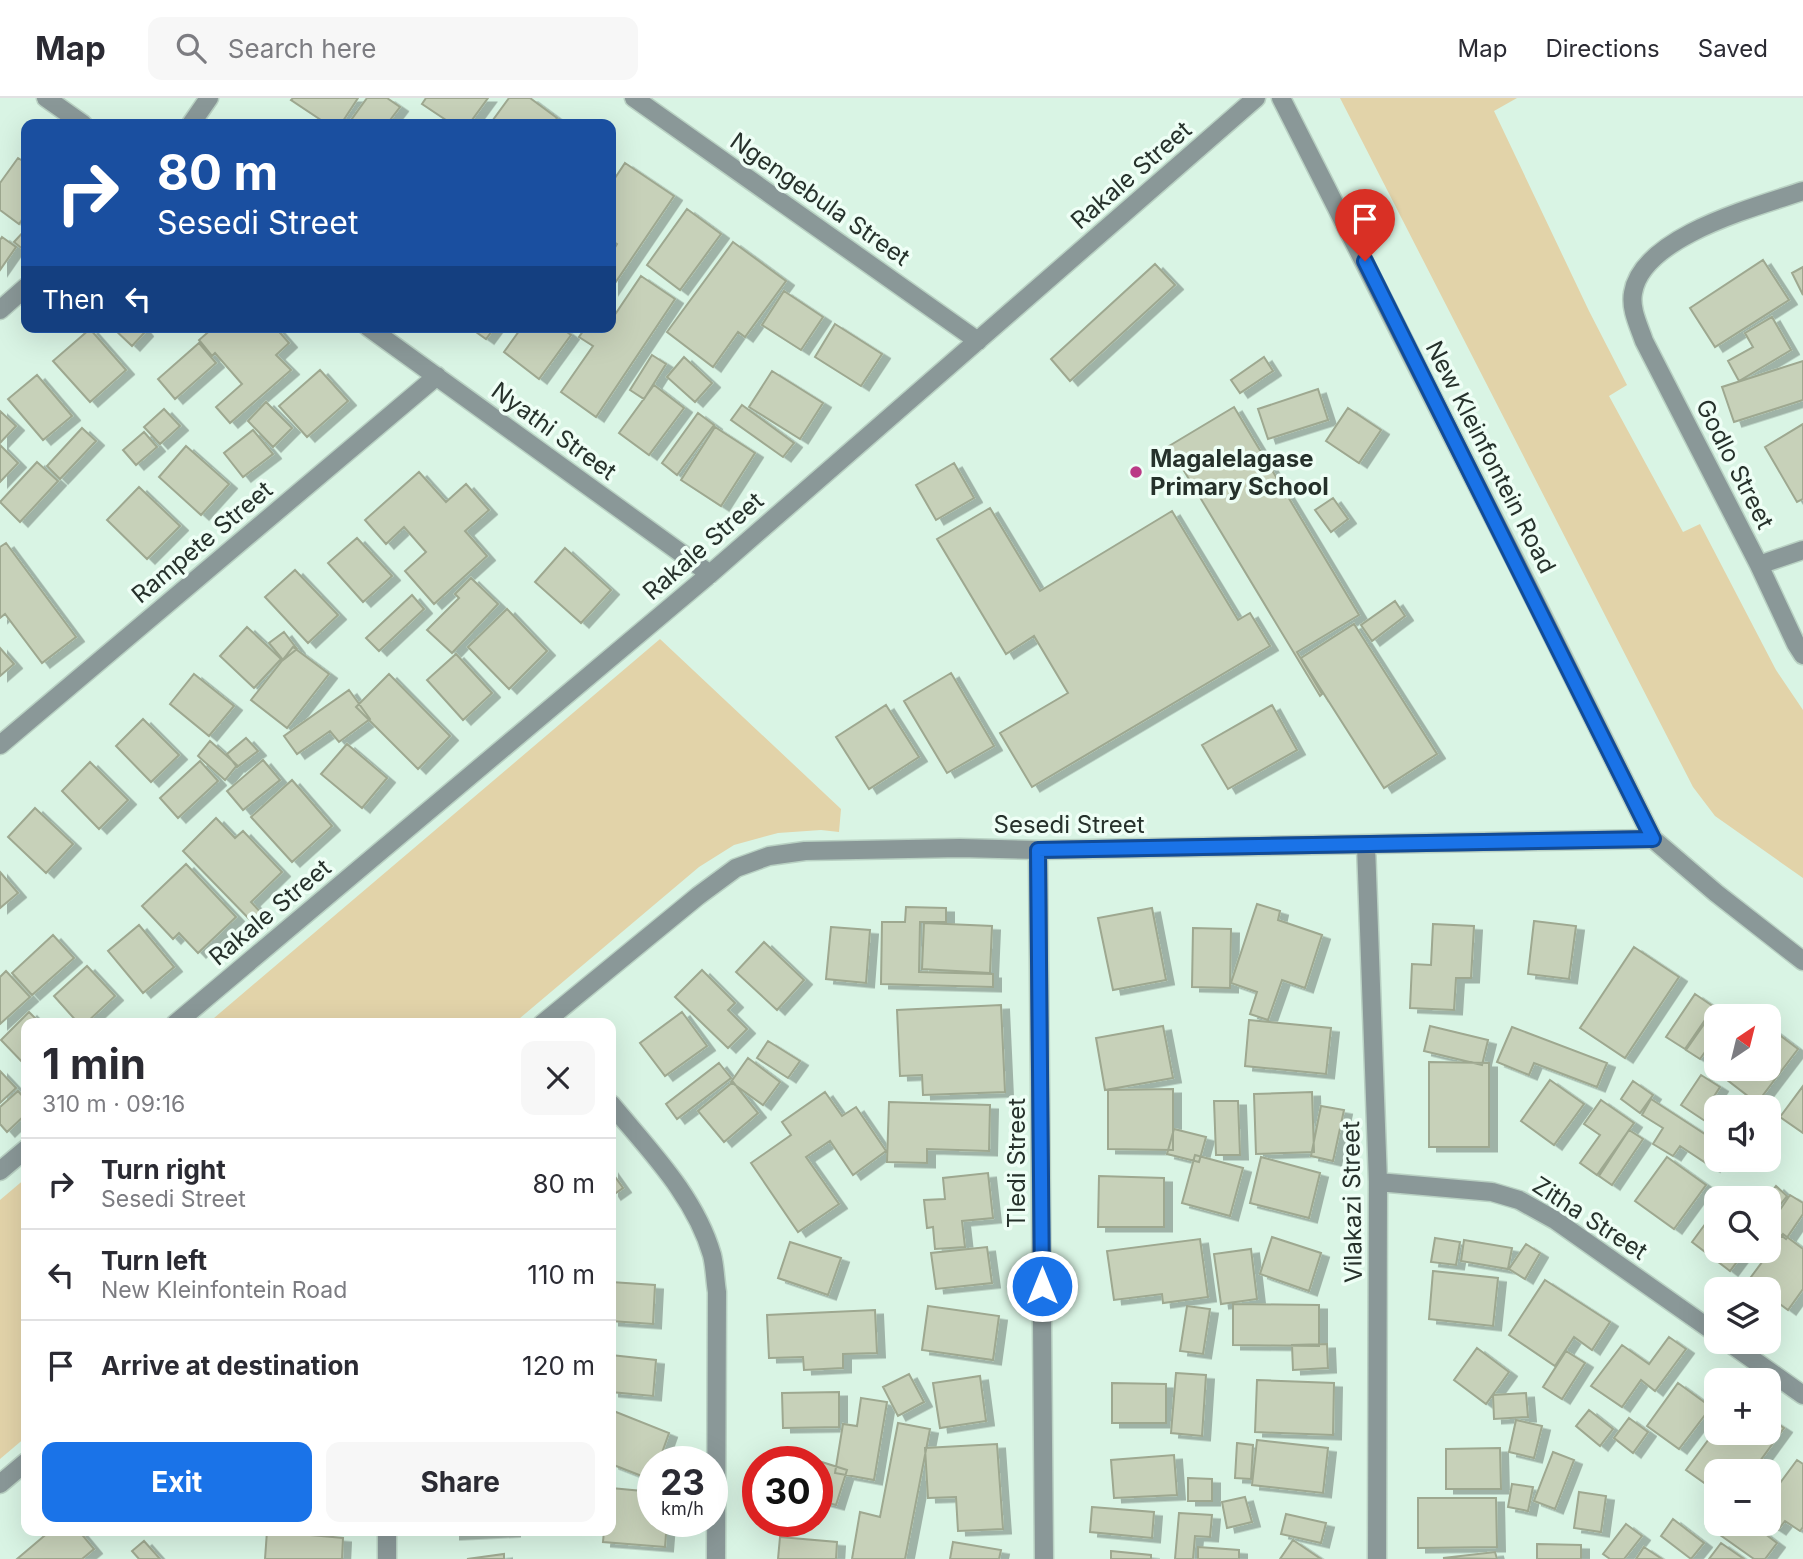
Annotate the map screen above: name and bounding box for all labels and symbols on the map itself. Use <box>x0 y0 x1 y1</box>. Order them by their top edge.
street label: Rakale Street <box>1065 115 1197 235</box>
street label: Ngengebula Street <box>725 126 915 272</box>
pin <box>1335 189 1395 261</box>
street label: New Kleinfontein Road <box>1420 336 1562 578</box>
street label: Nyathi Street <box>486 376 622 486</box>
street label: Godlo Street <box>1690 394 1780 534</box>
place label: Magalelagase Primary School <box>1150 444 1329 501</box>
marker: Magalelagase Primary School <box>1128 464 1144 480</box>
street label: Rampete Street <box>126 475 278 609</box>
street label: Rakale Street <box>637 486 769 606</box>
street label: Sesedi Street <box>993 810 1145 839</box>
street label: Rakale Street <box>203 853 337 971</box>
north arrow <box>1704 1004 1782 1082</box>
street label: Tledi Street <box>1002 1098 1031 1228</box>
street label: Vilakazi Street <box>1336 1121 1368 1283</box>
street label: Zitha Street <box>1527 1170 1653 1266</box>
position arrow <box>1005 1249 1079 1323</box>
speed limit sign: 30 <box>742 1446 833 1537</box>

